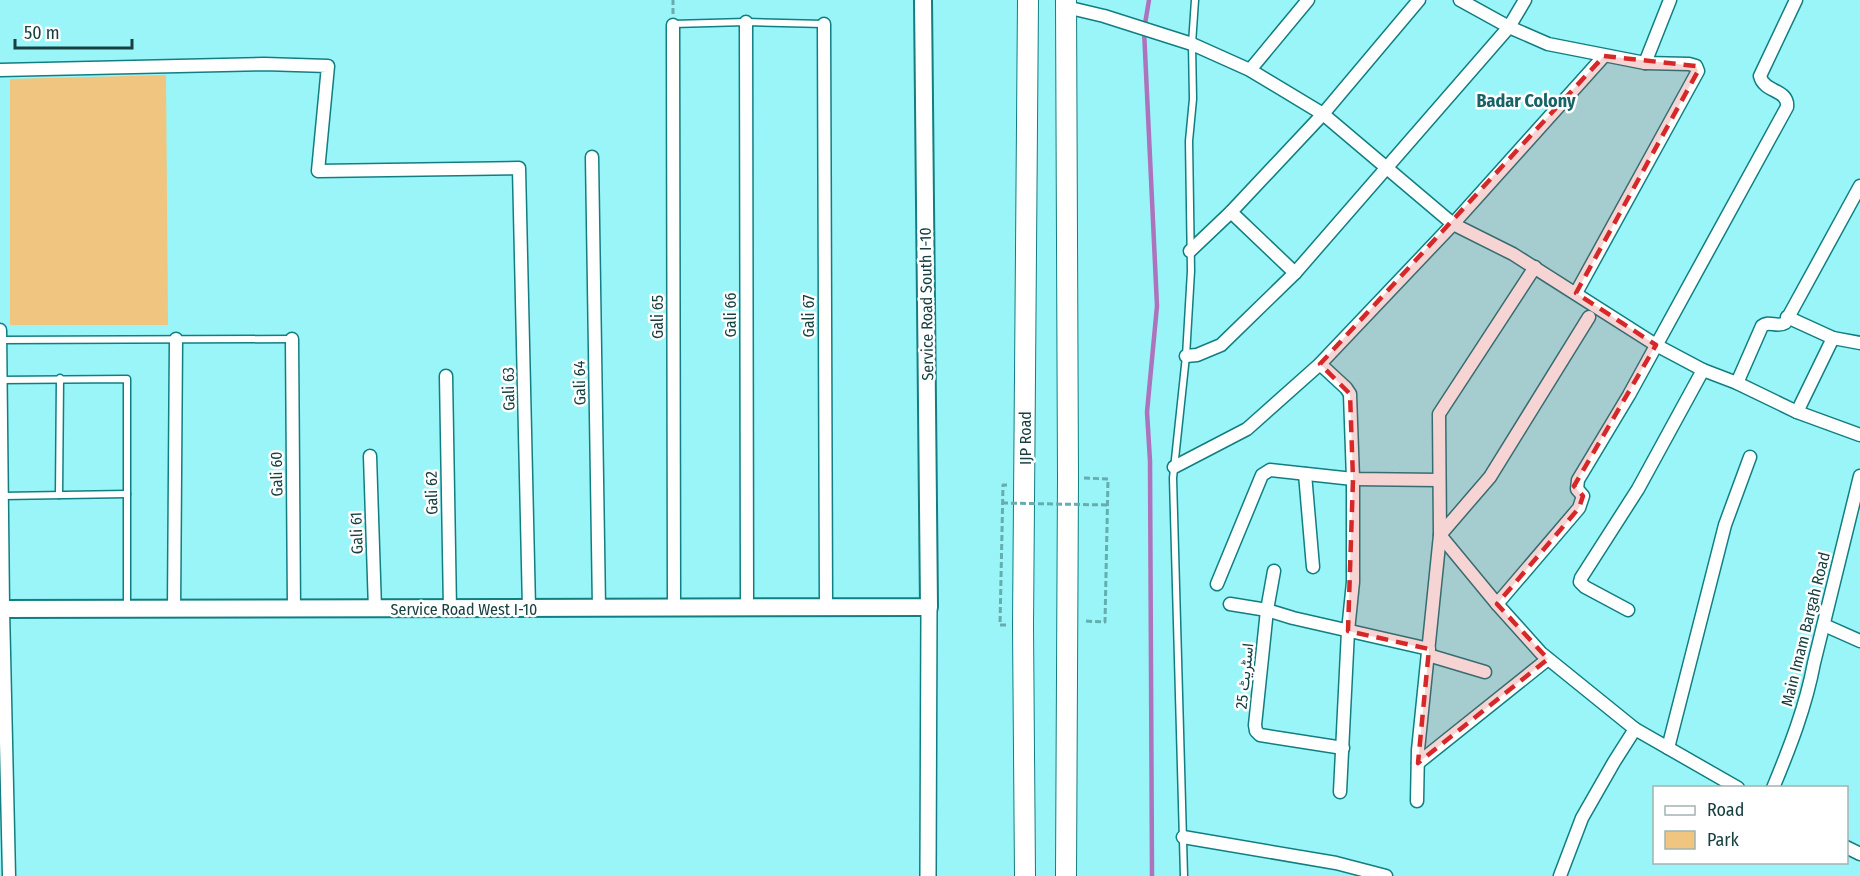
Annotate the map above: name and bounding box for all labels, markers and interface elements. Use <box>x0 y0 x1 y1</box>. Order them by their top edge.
scale bar <box>15 12 132 50</box>
text: 50 m <box>24 22 60 44</box>
district label: Badar Colony <box>1476 90 1576 112</box>
street label: Service Road South I-10 <box>916 227 937 381</box>
street label: Gali 66 <box>721 293 740 337</box>
street label: Gali 67 <box>799 294 818 337</box>
street label: Gali 65 <box>648 295 667 339</box>
street label: Gali 64 <box>570 360 589 405</box>
street label: Gali 63 <box>499 367 518 411</box>
street label: IJP Road <box>1016 411 1035 465</box>
street label: Gali 60 <box>267 451 286 497</box>
street label: Gali 62 <box>422 471 441 515</box>
street label: Gali 61 <box>346 511 367 554</box>
street label: Main Imam Bargah Road <box>1777 550 1834 708</box>
street label: Service Road West I-10 <box>391 600 537 619</box>
street label: اسٹریٹ 25 <box>1232 642 1258 710</box>
legend <box>1653 786 1848 864</box>
text: Road <box>1707 799 1744 821</box>
text: Park <box>1707 829 1740 851</box>

